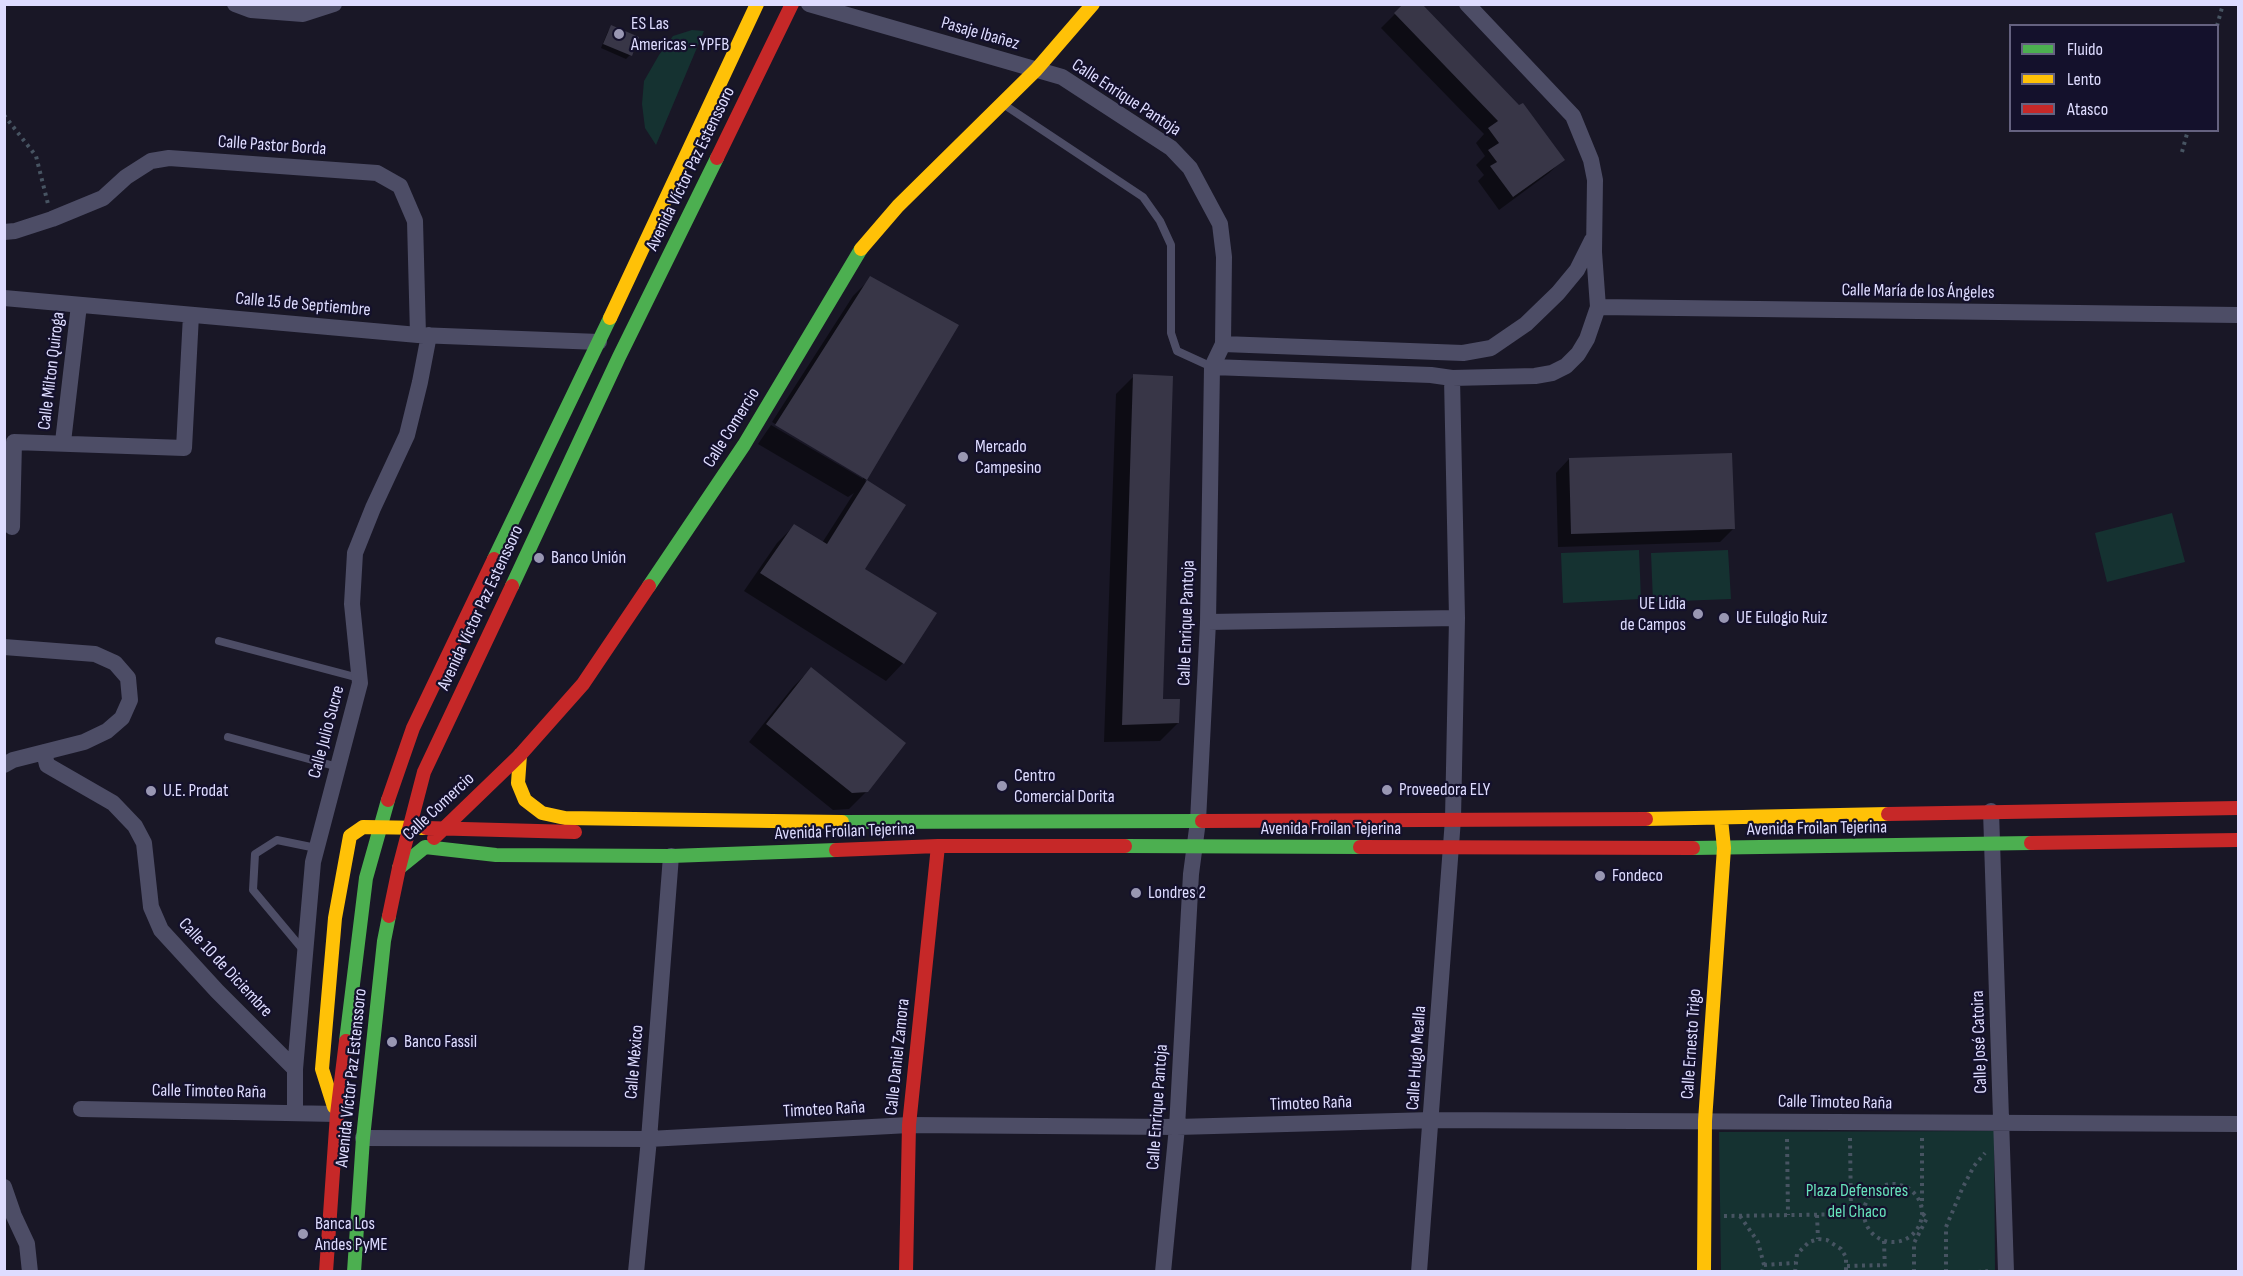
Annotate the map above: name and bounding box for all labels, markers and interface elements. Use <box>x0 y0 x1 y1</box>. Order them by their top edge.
place label: ES Las Americas - YPFB <box>631 13 729 56</box>
street label: Pasaje Ibañez <box>938 13 1022 55</box>
legend <box>2009 24 2219 132</box>
marker: ES Las Americas - YPFB <box>612 27 626 41</box>
text: Fluido <box>2067 39 2103 60</box>
street label: Calle Enrique Pantoja <box>1067 55 1185 141</box>
text: Lento <box>2067 69 2101 90</box>
street label: Avenida Víctor Paz Estenssoro <box>642 84 740 254</box>
text: Atasco <box>2067 99 2108 120</box>
street label: Calle Pastor Borda <box>217 131 327 161</box>
street label: Calle María de los Ángeles <box>1841 280 1995 304</box>
street label: Calle 15 de Septiembre <box>234 288 372 322</box>
street label: Calle Milton Quiroga <box>34 311 70 431</box>
street label: Calle Comercio <box>699 384 765 472</box>
place label: Mercado Campesino <box>975 436 1042 478</box>
marker: Mercado Campesino <box>956 450 970 464</box>
street label: Avenida Víctor Paz Estenssoro <box>433 522 529 694</box>
place label: Banco Unión <box>551 547 626 569</box>
marker: Banco Unión <box>532 551 546 565</box>
street label: Calle Enrique Pantoja <box>1174 560 1200 686</box>
place label: UE Lidia de Campos <box>1620 593 1686 636</box>
marker: UE Lidia de Campos <box>1691 607 1705 621</box>
place label: UE Eulogio Ruiz <box>1736 607 1827 629</box>
marker: UE Eulogio Ruiz <box>1717 611 1731 625</box>
street label: Calle Julio Sucre <box>304 683 350 781</box>
place label: Centro Comercial Dorita <box>1014 765 1115 808</box>
street label: Calle Comercio <box>399 768 479 846</box>
marker: Centro Comercial Dorita <box>995 779 1009 793</box>
place label: Proveedora ELY <box>1399 779 1490 801</box>
place label: U.E. Prodat <box>163 780 228 802</box>
marker: Proveedora ELY <box>1380 783 1394 797</box>
marker: U.E. Prodat <box>144 784 158 798</box>
street label: Avenida Froilan Tejerina <box>1747 817 1887 841</box>
street label: Avenida Froilan Tejerina <box>1261 818 1401 840</box>
street label: Avenida Froilan Tejerina <box>775 819 915 845</box>
place label: Fondeco <box>1612 865 1663 887</box>
marker: Fondeco <box>1593 869 1607 883</box>
place label: Londres 2 <box>1148 882 1206 904</box>
marker: Londres 2 <box>1129 886 1143 900</box>
street label: Calle 10 de Diciembre <box>173 914 277 1022</box>
street label: Avenida Víctor Paz Estenssoro <box>332 988 372 1168</box>
street label: Calle Ernesto Trigo <box>1677 988 1707 1100</box>
street label: Calle José Catoira <box>1967 990 1993 1094</box>
street label: Calle Daniel Zamora <box>881 998 915 1116</box>
street label: Calle Hugo Mealla <box>1403 1005 1431 1111</box>
street label: Calle México <box>621 1024 649 1100</box>
place label: Banco Fassil <box>404 1031 477 1053</box>
marker: Banco Fassil <box>385 1035 399 1049</box>
street label: Calle Enrique Pantoja <box>1143 1043 1173 1171</box>
street label: Calle Timoteo Raña <box>152 1080 266 1104</box>
street label: Calle Timoteo Raña <box>1778 1091 1892 1115</box>
street label: Timoteo Raña <box>1270 1092 1352 1116</box>
street label: Timoteo Raña <box>782 1097 866 1123</box>
park label: Plaza Defensores del Chaco <box>1806 1180 1908 1222</box>
place label: Banca Los Andes PyME <box>315 1213 388 1256</box>
marker: Banca Los Andes PyME <box>296 1227 310 1241</box>

